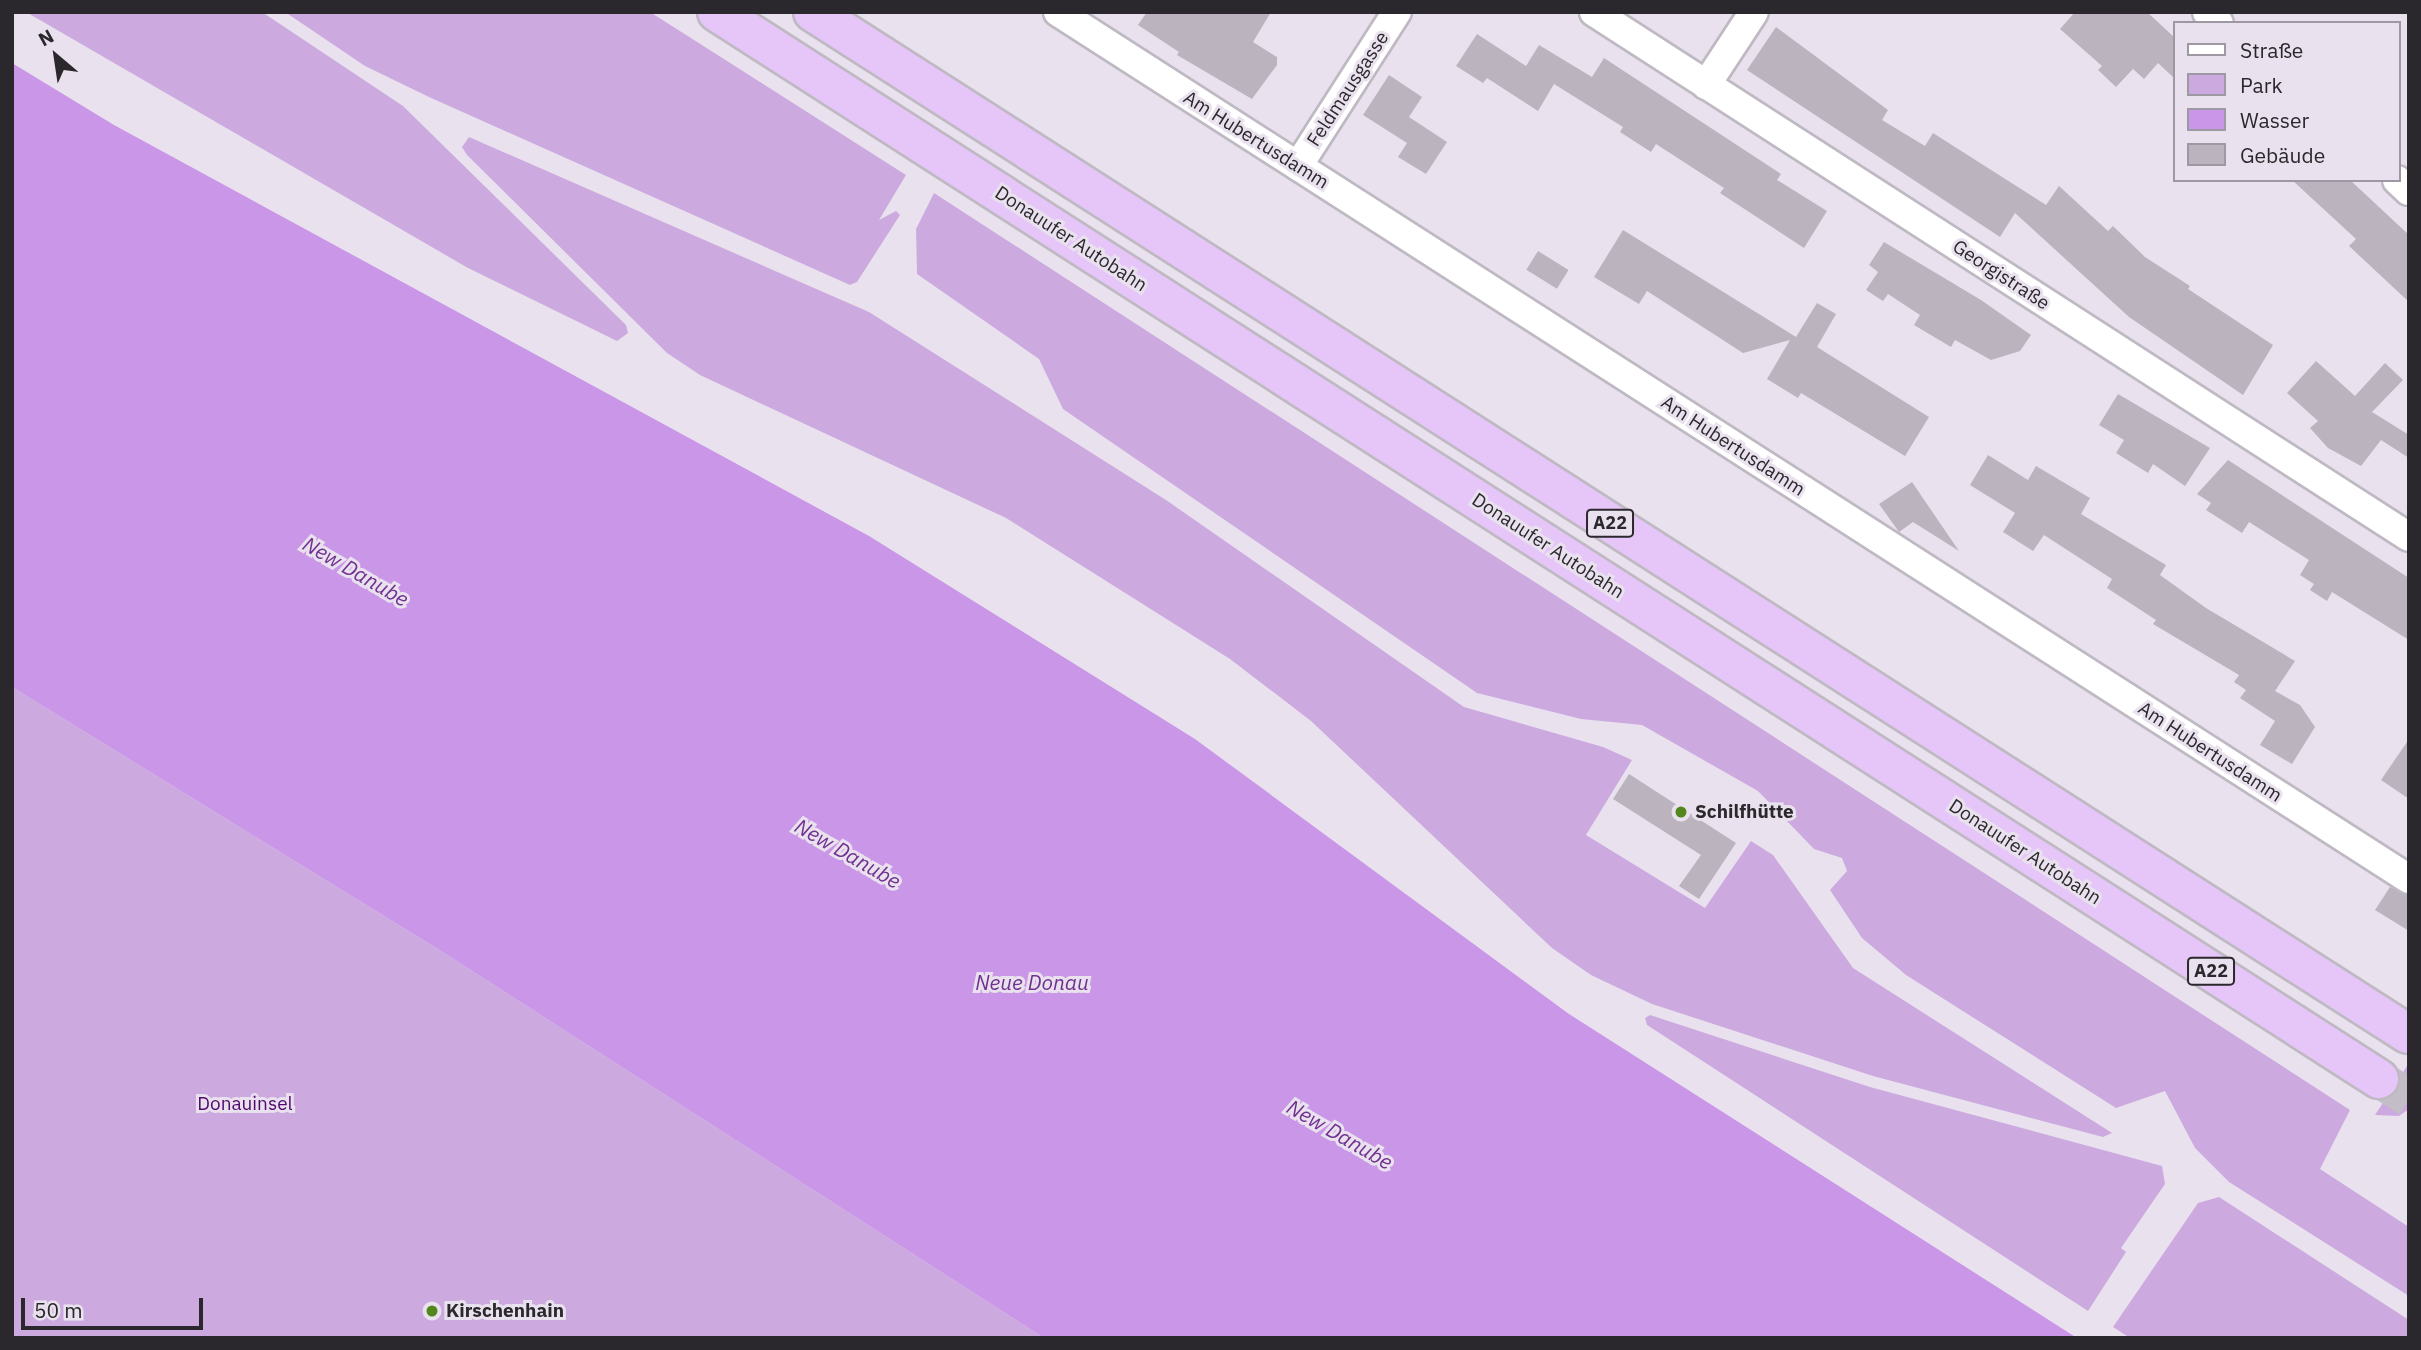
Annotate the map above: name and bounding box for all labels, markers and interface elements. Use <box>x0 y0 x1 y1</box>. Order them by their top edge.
north arrow <box>21 21 91 91</box>
legend <box>2172 21 2400 182</box>
text: N <box>34 24 58 51</box>
street label: Feldmausgasse <box>1302 27 1394 151</box>
text: Straße <box>2240 36 2303 64</box>
text: Park <box>2240 71 2283 99</box>
street label: Am Hubertusdamm <box>1179 86 1333 194</box>
text: Wasser <box>2240 106 2309 134</box>
text: Gebäude <box>2240 141 2325 169</box>
street label: Donauufer Autobahn <box>991 181 1151 297</box>
street label: Georgistraße <box>1948 235 2054 315</box>
street label: Am Hubertusdamm <box>1657 391 1809 501</box>
street label: Donauufer Autobahn <box>1468 488 1628 604</box>
road number: A22 <box>1586 508 1634 538</box>
water label: New Danube <box>299 531 413 611</box>
street label: Am Hubertusdamm <box>2134 697 2286 807</box>
street label: Donauufer Autobahn <box>1945 794 2105 910</box>
place label: Schilfhütte <box>1695 801 1794 823</box>
marker: Schilfhütte <box>1673 804 1689 820</box>
water label: New Danube <box>791 813 905 893</box>
road number: A22 <box>2186 956 2236 986</box>
water label: Neue Donau <box>975 969 1089 995</box>
park label: Donauinsel <box>197 1093 293 1115</box>
water label: New Danube <box>1283 1094 1397 1174</box>
scale bar <box>24 1284 206 1328</box>
text: 50 m <box>34 1296 83 1324</box>
place label: Kirschenhain <box>446 1300 564 1322</box>
marker: Kirschenhain <box>424 1303 440 1319</box>

